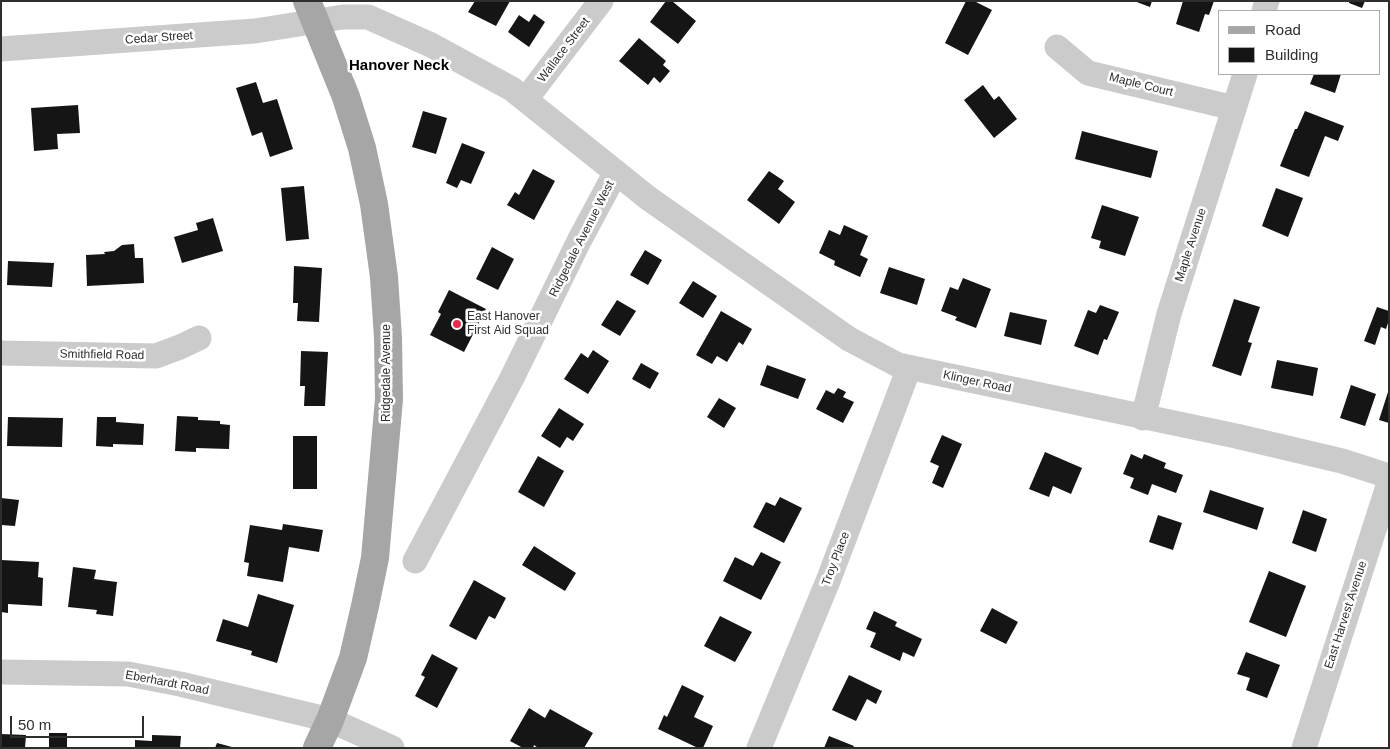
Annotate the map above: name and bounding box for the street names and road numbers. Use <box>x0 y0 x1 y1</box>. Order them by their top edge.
street label: Wallace Street <box>535 15 593 85</box>
street label: Cedar Street <box>125 28 193 48</box>
street label: Maple Court <box>1108 70 1174 100</box>
street label: Ridgedale Avenue West <box>546 179 618 299</box>
street label: Maple Avenue <box>1172 206 1210 284</box>
street label: Ridgedale Avenue <box>380 324 394 422</box>
street label: Smithfield Road <box>60 347 144 363</box>
street label: Klinger Road <box>942 368 1012 396</box>
street label: Troy Place <box>819 530 853 588</box>
street label: East Harvest Avenue <box>1322 559 1370 671</box>
street label: Eberhardt Road <box>124 668 210 698</box>

